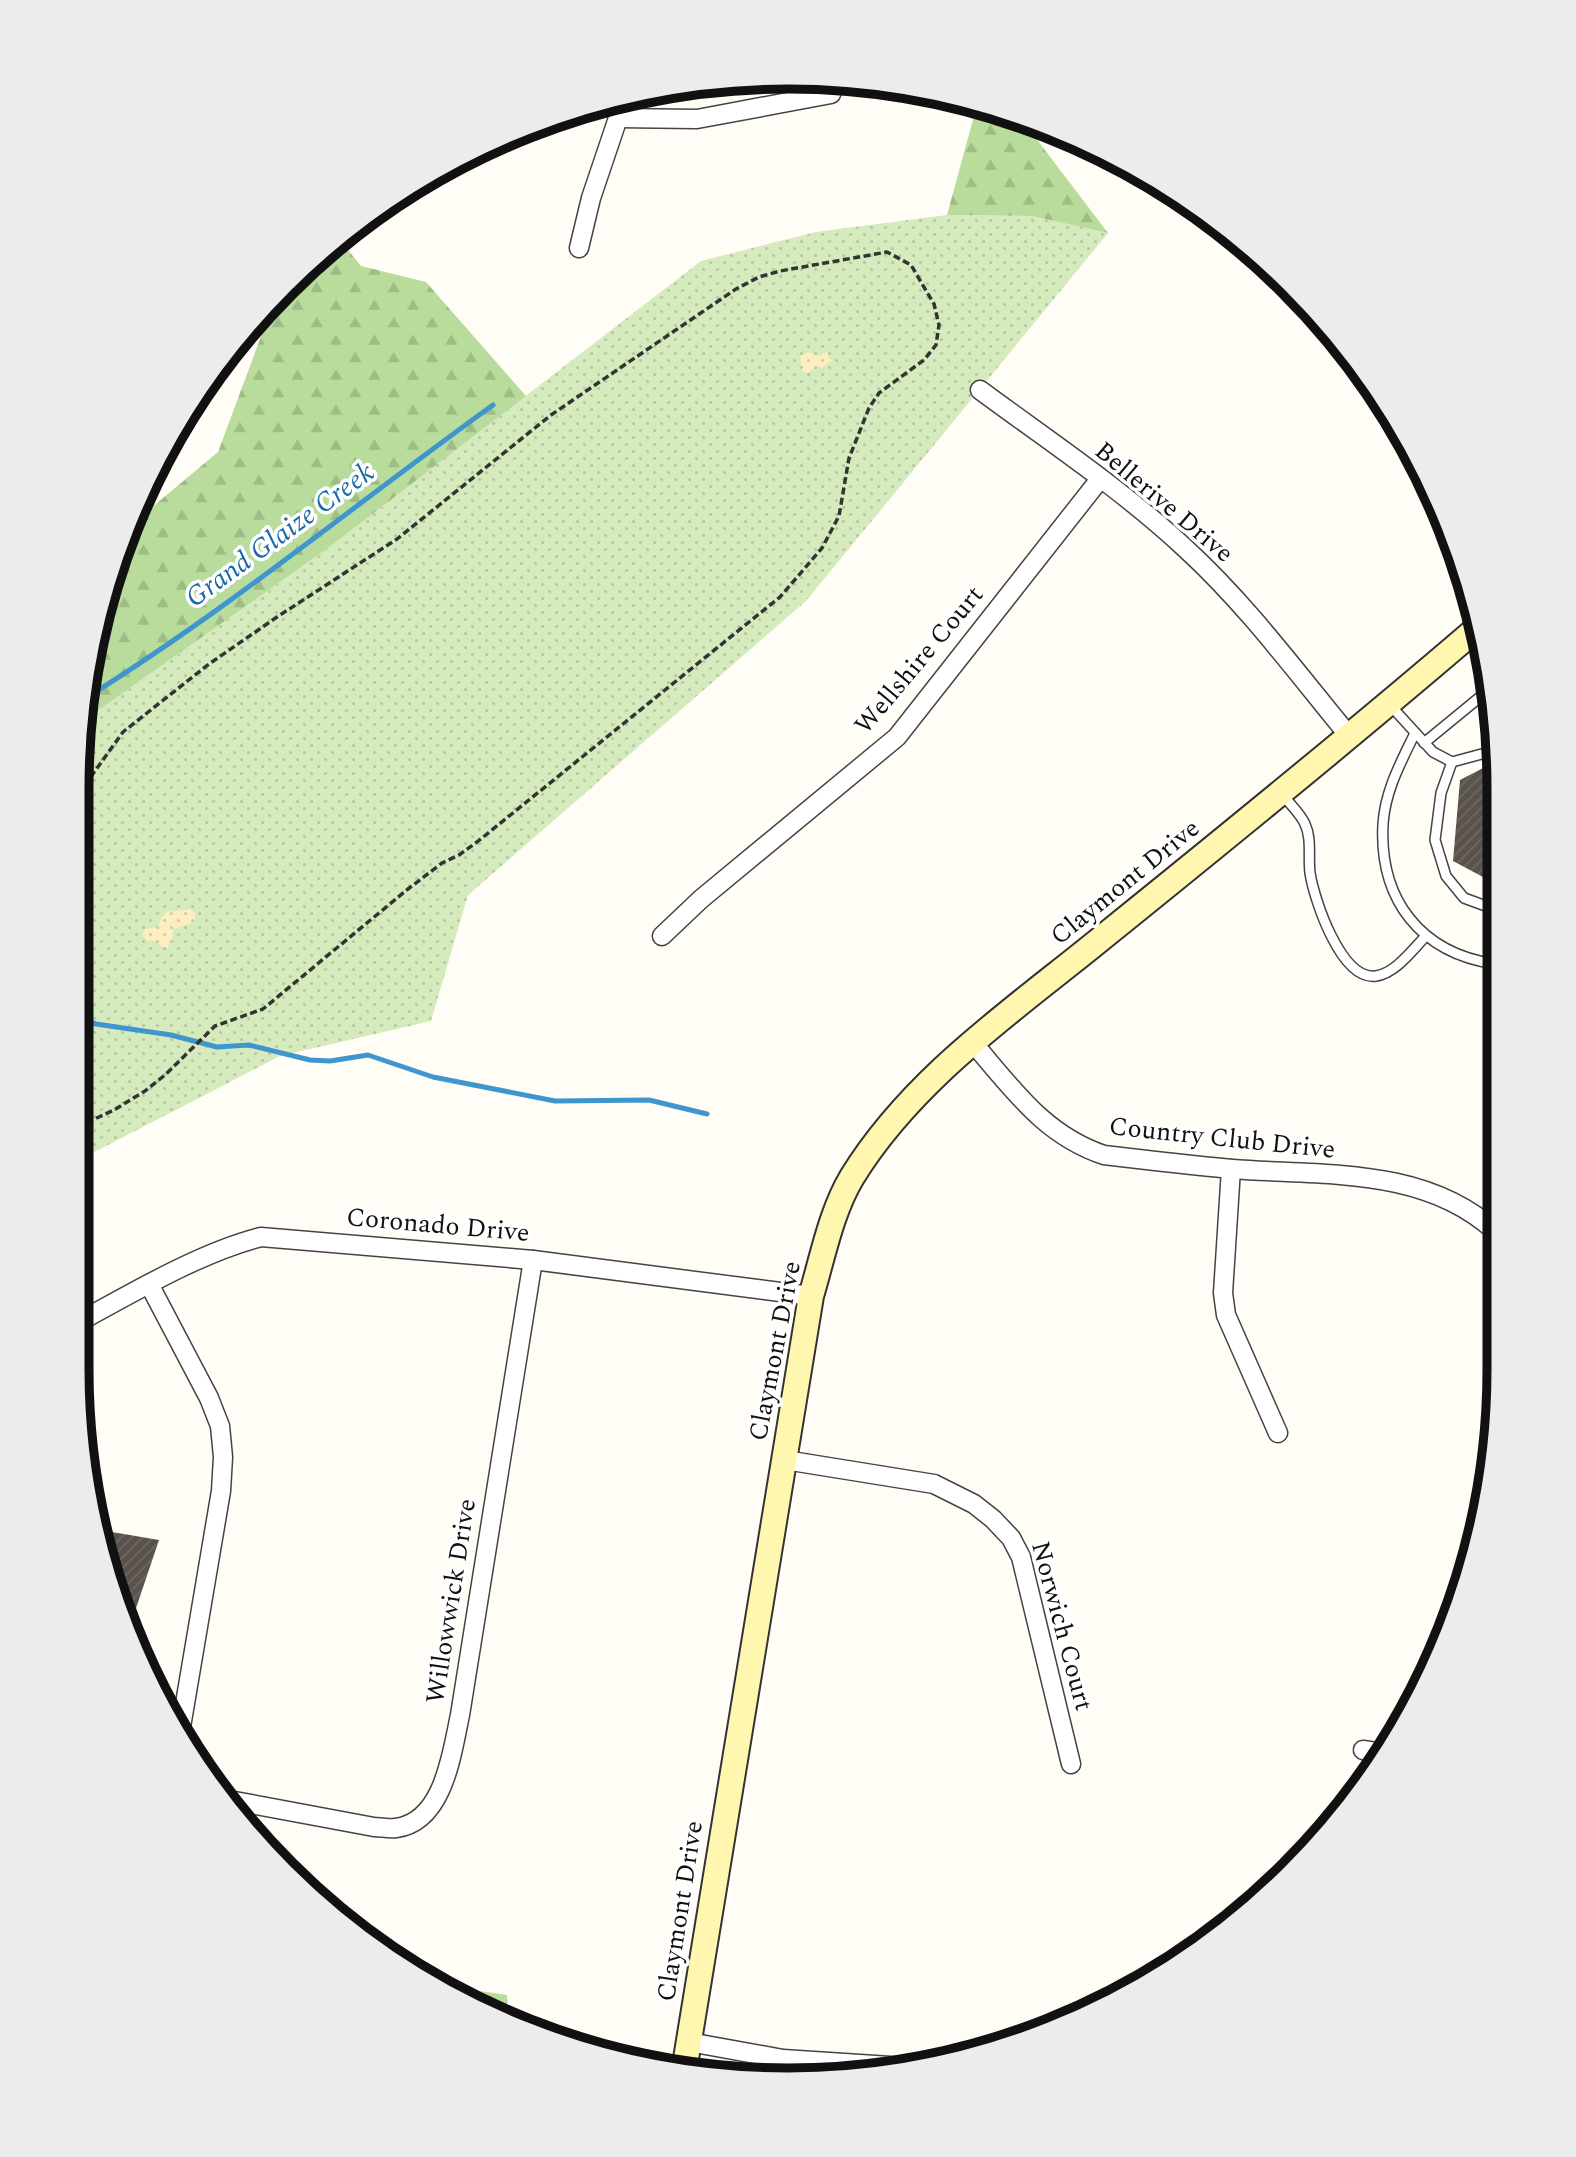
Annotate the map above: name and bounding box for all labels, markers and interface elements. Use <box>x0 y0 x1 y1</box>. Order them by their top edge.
street label: Bellerive Drive <box>1085 432 1243 572</box>
water label: Grand Glaize Creek <box>176 452 384 618</box>
street label: Wellshire Court <box>845 577 993 743</box>
street label: Claymont Drive <box>1041 809 1209 955</box>
street label: Country Club Drive <box>1107 1106 1337 1170</box>
street label: Coronado Drive <box>345 1197 531 1253</box>
street label: Claymont Drive <box>738 1258 812 1444</box>
street label: Willowwick Drive <box>415 1496 487 1706</box>
street label: Norwich Court <box>1020 1537 1104 1715</box>
street label: Claymont Drive <box>646 1818 714 2004</box>

